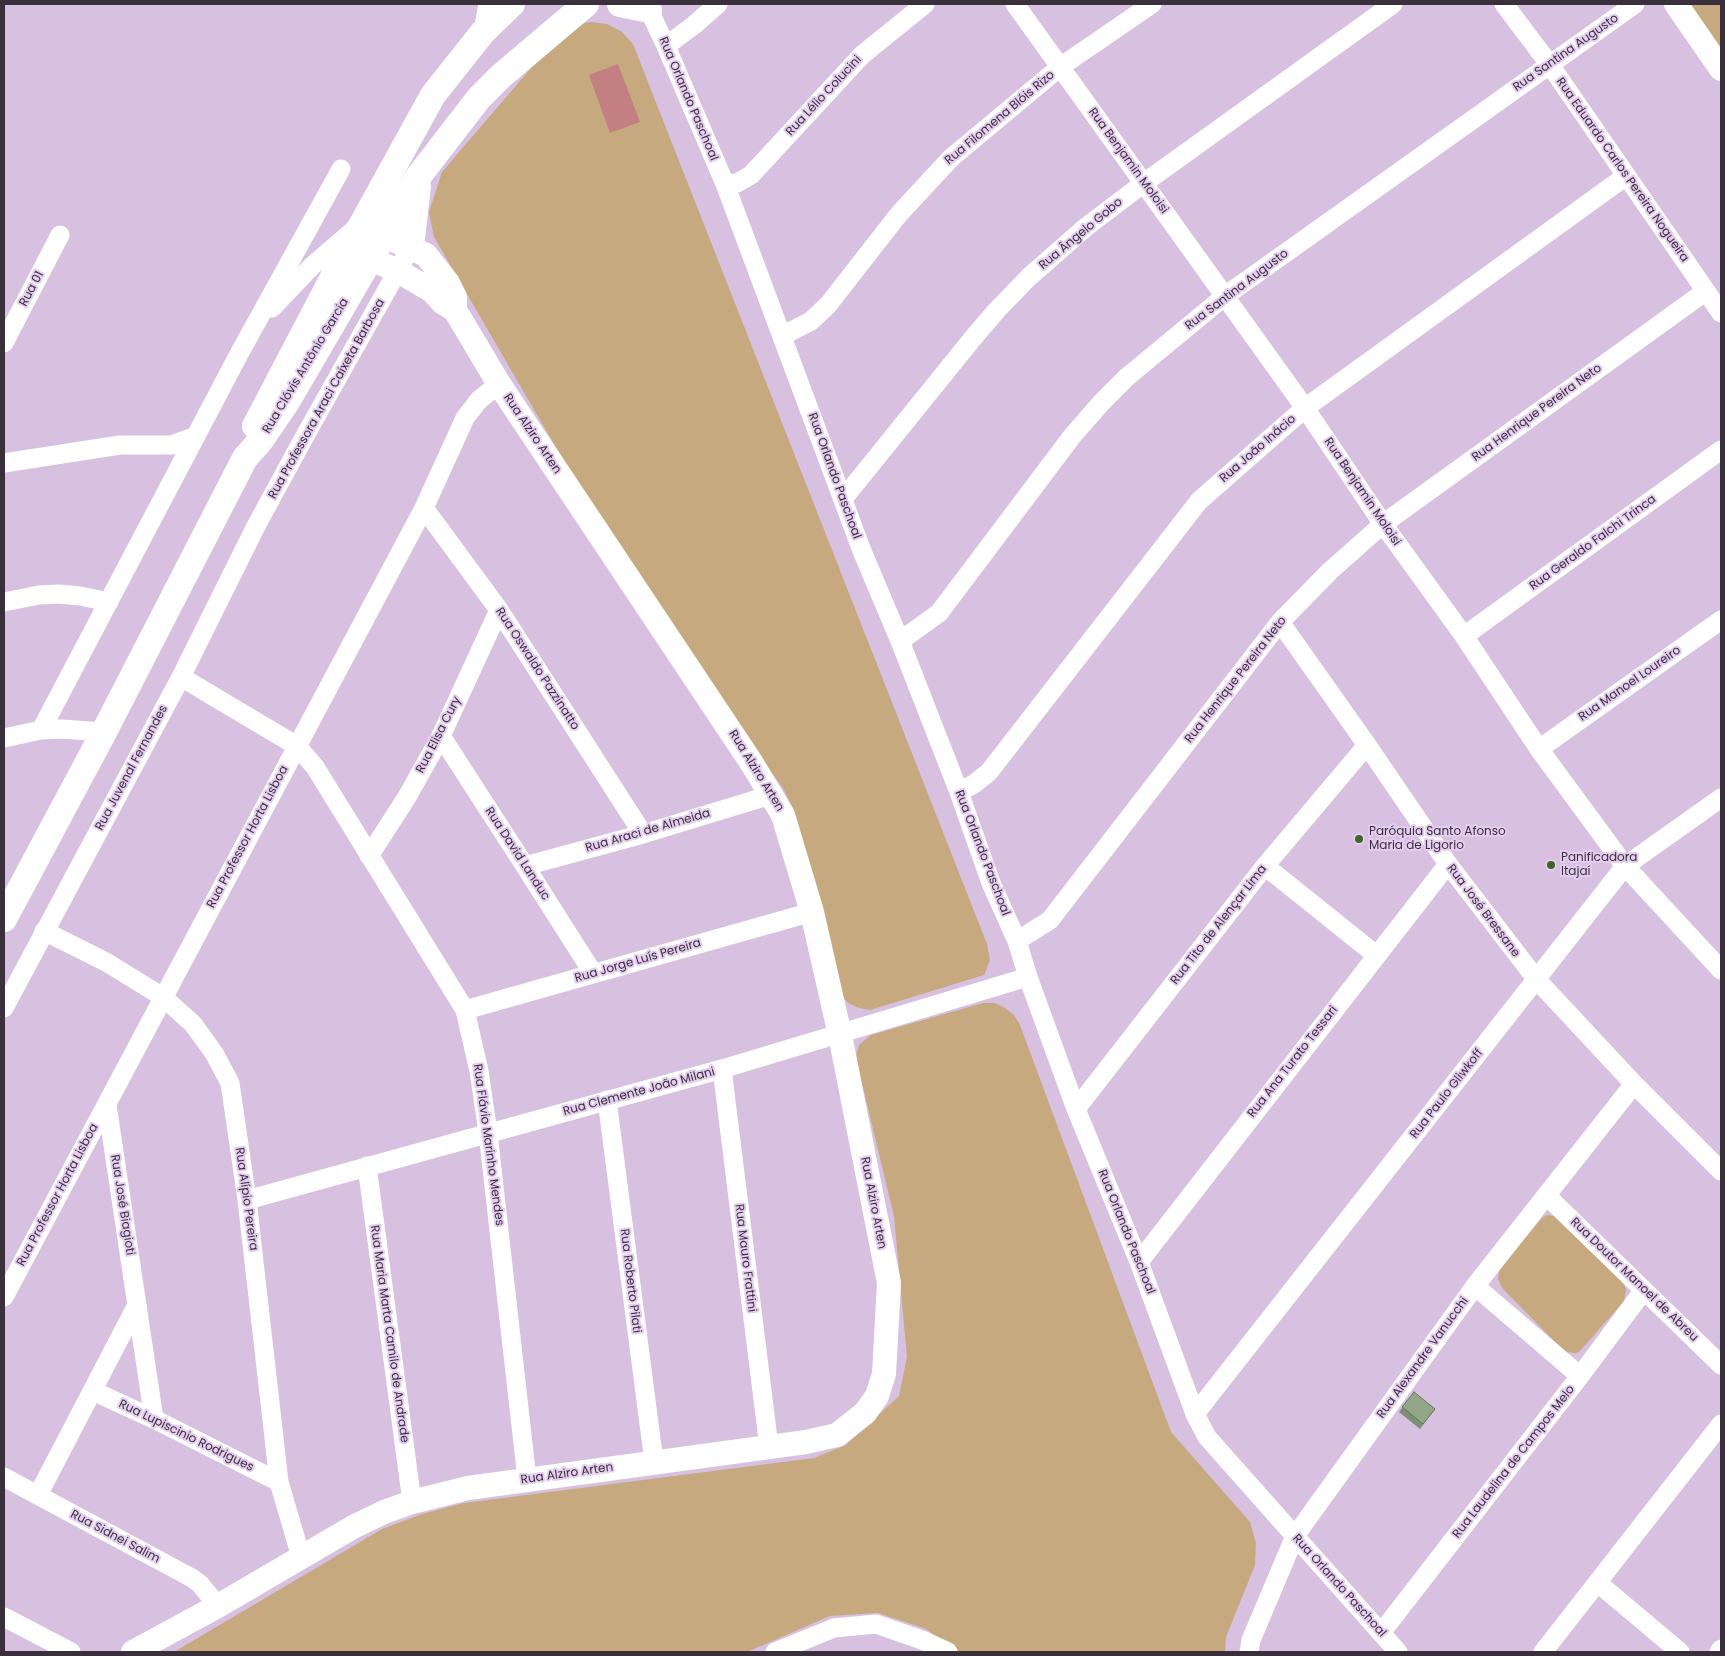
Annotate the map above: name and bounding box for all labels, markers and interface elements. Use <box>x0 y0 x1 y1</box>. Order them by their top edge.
street label: Rua Santina Augusto <box>1511 11 1621 95</box>
street label: Rua Orlando Paschoal <box>655 35 721 163</box>
street label: Rua Lélio Colucini <box>783 53 865 139</box>
street label: Rua Filomena Blóis Rizo <box>942 68 1058 168</box>
street label: Rua Eduardo Carlos Pereira Nogueira <box>1553 75 1691 265</box>
street label: Rua Benjamin Moloisi <box>1085 105 1171 217</box>
street label: Rua Ângelo Gobo <box>1036 195 1126 273</box>
street label: Rua Santina Augusto <box>1183 247 1291 333</box>
street label: Rua 01 <box>17 269 47 309</box>
street label: Rua Clóvis Antônio Garcia <box>260 296 352 436</box>
street label: Rua Professora Araci Caixeta Barbosa <box>266 297 388 501</box>
street label: Rua Henrique Pereira Neto <box>1469 361 1605 465</box>
street label: Rua Alziro Arten <box>500 391 564 477</box>
street label: Rua Orlando Paschoal <box>804 411 864 541</box>
street label: Rua João Inácio <box>1217 412 1299 486</box>
street label: Rua Benjamin Moloisi <box>1321 435 1403 549</box>
street label: Rua Geraldo Falchi Trinca <box>1527 492 1659 594</box>
street label: Rua Oswaldo Pazzinatto <box>492 605 582 733</box>
street label: Rua Henrique Pereira Neto <box>1182 614 1290 746</box>
street label: Rua Manoel Loureiro <box>1576 643 1684 725</box>
street label: Rua Elisa Cury <box>413 694 465 776</box>
street label: Rua Juvenal Fernandes <box>93 703 171 833</box>
street label: Rua Alziro Arten <box>725 728 787 814</box>
street label: Rua Professor Horta Lisboa <box>204 763 292 911</box>
street label: Rua Orlando Paschoal <box>951 788 1013 918</box>
street label: Rua David Landuc <box>482 805 552 903</box>
street label: Rua Araci de Almeida <box>584 806 712 856</box>
place label: Paróquia Santo Afonso Maria de Ligorio <box>1369 825 1506 853</box>
marker: Paróquia Santo Afonso Maria de Ligorio <box>1353 833 1365 845</box>
place label: Panificadora Itajaí <box>1561 851 1637 879</box>
marker: Panificadora Itajaí <box>1545 859 1557 871</box>
street label: Rua Tito de Alençar Lima <box>1168 862 1270 988</box>
street label: Rua José Bressane <box>1443 862 1523 960</box>
street label: Rua Jorge Luís Pereira <box>573 936 703 986</box>
street label: Rua Ana Turato Tessari <box>1245 1003 1341 1121</box>
street label: Rua Paulo Gliwkoff <box>1408 1046 1486 1142</box>
street label: Rua Flávio Marinho Mendes <box>470 1063 506 1227</box>
street label: Rua Clemente João Milani <box>562 1065 716 1119</box>
street label: Rua Professor Horta Lisboa <box>14 1121 102 1269</box>
street label: Rua Alípio Pereira <box>232 1146 260 1252</box>
street label: Rua José Biagioti <box>107 1154 137 1256</box>
street label: Rua Alziro Arten <box>857 1156 889 1250</box>
street label: Rua Orlando Paschoal <box>1094 1168 1158 1296</box>
street label: Rua Mauro Frattini <box>731 1203 759 1313</box>
street label: Rua Doutor Manoel de Abreu <box>1567 1215 1701 1345</box>
street label: Rua Maria Marta Camilo de Andrade <box>367 1224 411 1444</box>
street label: Rua Roberto Pilati <box>616 1228 644 1334</box>
street label: Rua Alexandre Vanucchi <box>1374 1295 1472 1421</box>
street label: Rua Laudelina de Campos Melo <box>1450 1383 1578 1541</box>
street label: Rua Lupiscinio Rodrigues <box>116 1397 256 1475</box>
street label: Rua Alziro Arten <box>520 1460 614 1488</box>
street label: Rua Sidnei Salim <box>68 1507 162 1567</box>
street label: Rua Orlando Paschoal <box>1289 1532 1389 1640</box>

